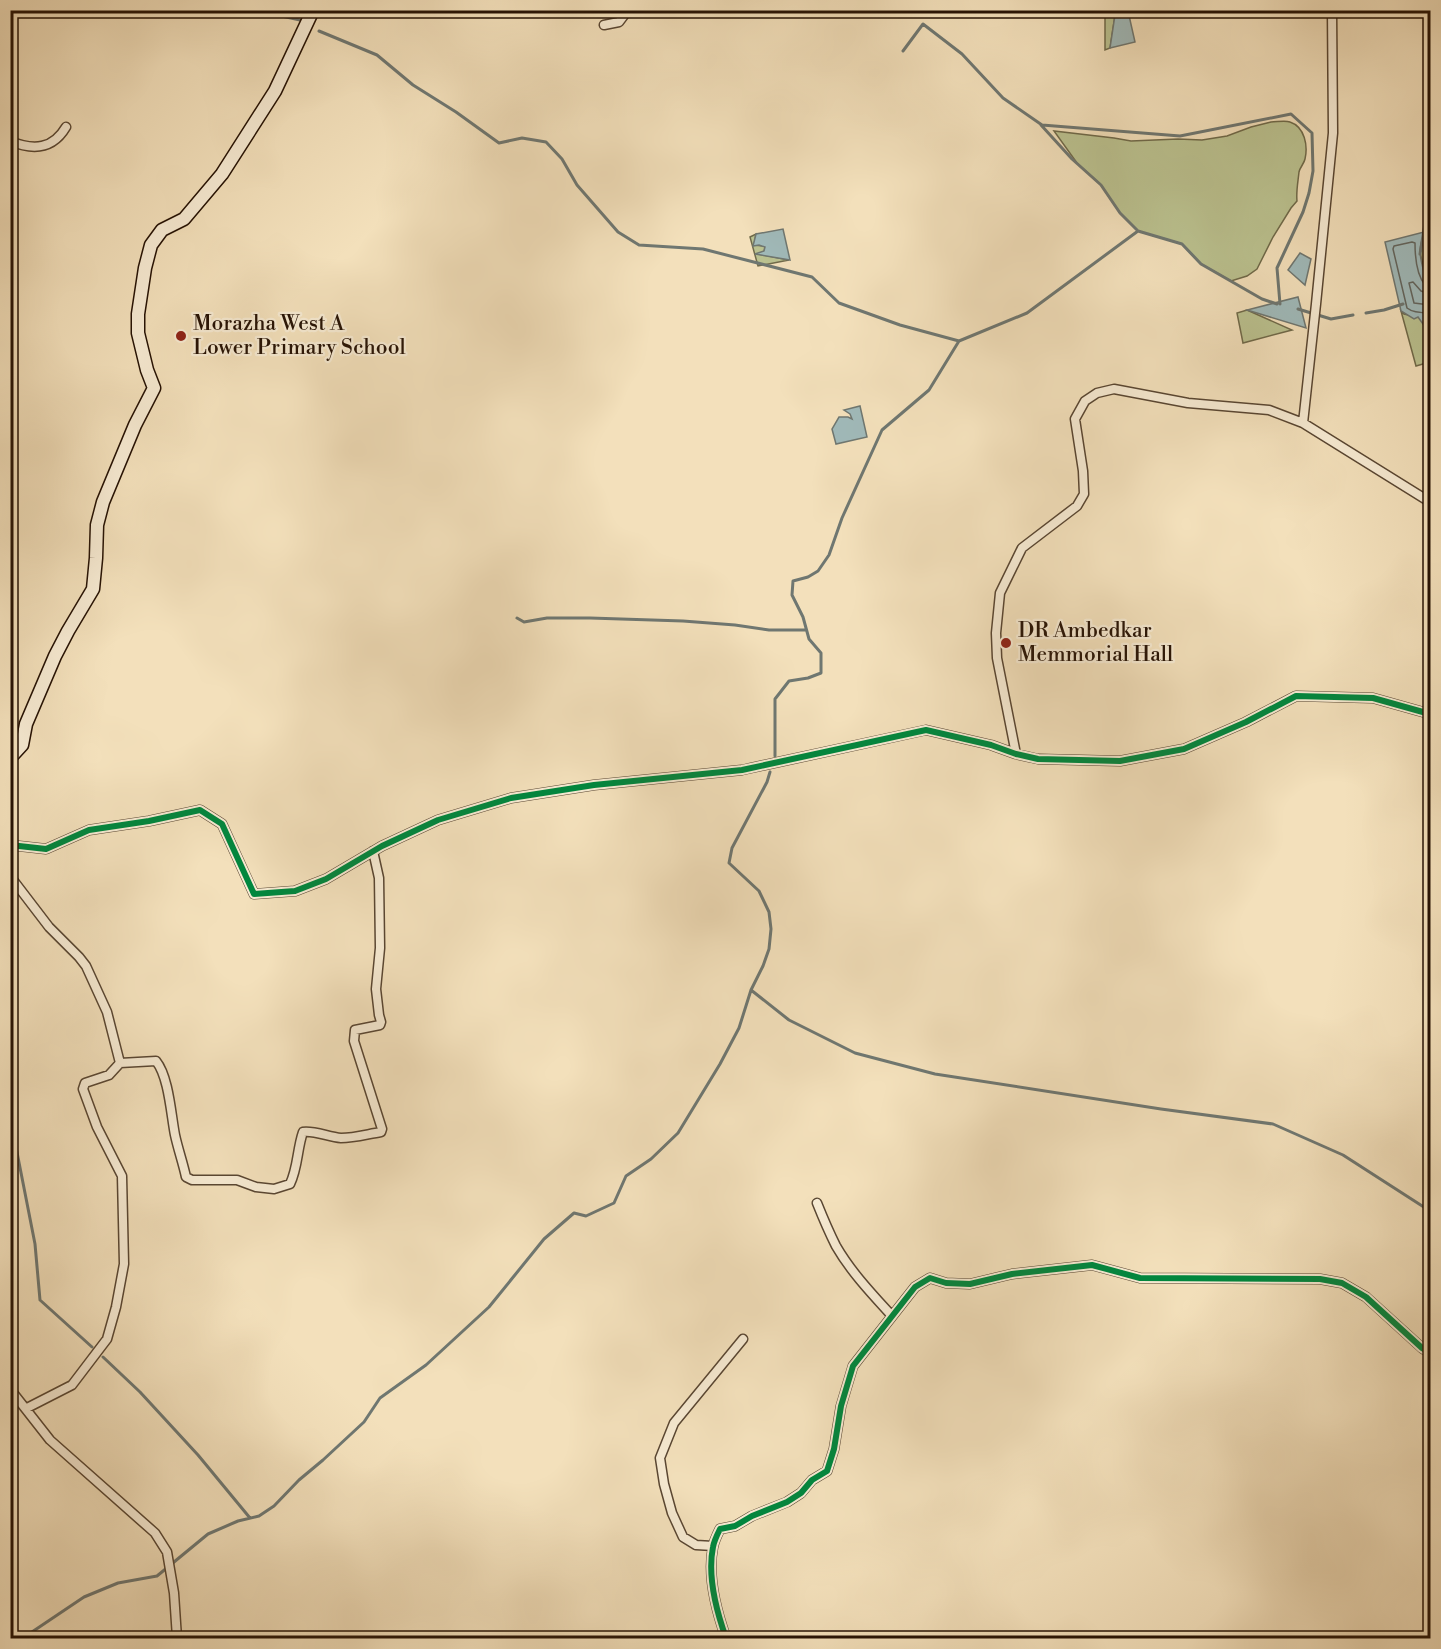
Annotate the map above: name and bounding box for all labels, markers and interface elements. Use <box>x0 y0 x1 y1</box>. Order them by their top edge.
place label: Morazha West A Lower Primary School <box>193 311 406 361</box>
marker: Morazha West A Lower Primary School <box>174 329 188 343</box>
place label: DR Ambedkar Memmorial Hall <box>1018 618 1173 668</box>
marker: DR Ambedkar Memmorial Hall <box>999 636 1013 650</box>

